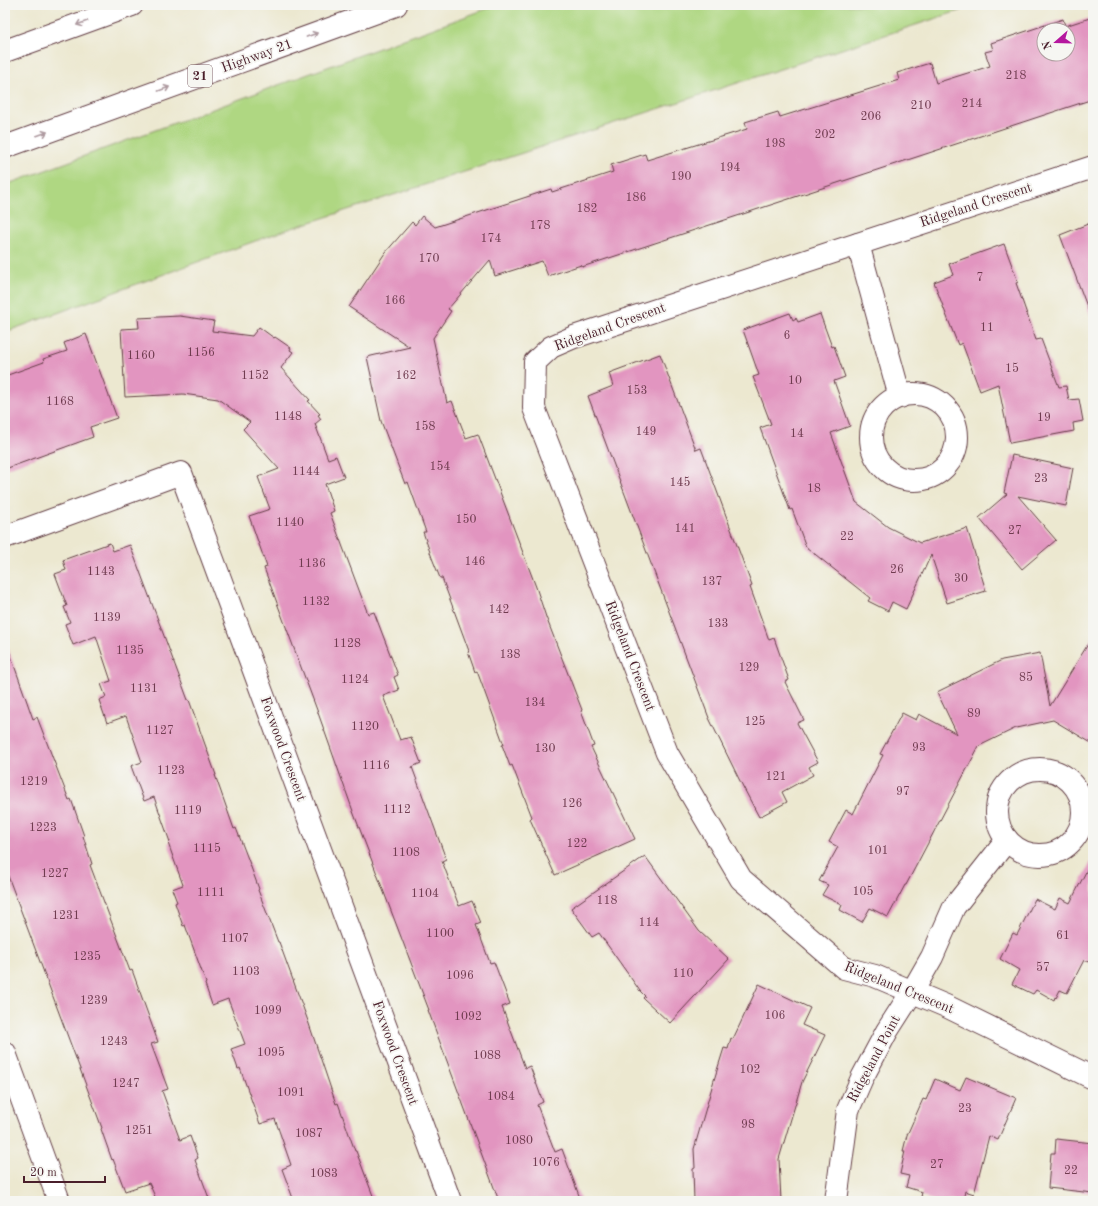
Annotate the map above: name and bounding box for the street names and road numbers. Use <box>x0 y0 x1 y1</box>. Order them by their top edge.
street label: Highway 21 <box>220 37 294 75</box>
road number: 21 <box>188 65 212 87</box>
street label: Ridgeland Crescent <box>918 180 1034 230</box>
street label: Ridgeland Crescent <box>553 300 668 354</box>
street label: Ridgeland Crescent <box>602 599 658 713</box>
street label: Foxwood Crescent <box>258 695 308 803</box>
street label: Ridgeland Crescent <box>842 960 956 1016</box>
street label: Foxwood Crescent <box>370 999 420 1107</box>
street label: Ridgeland Point <box>845 1013 903 1105</box>

